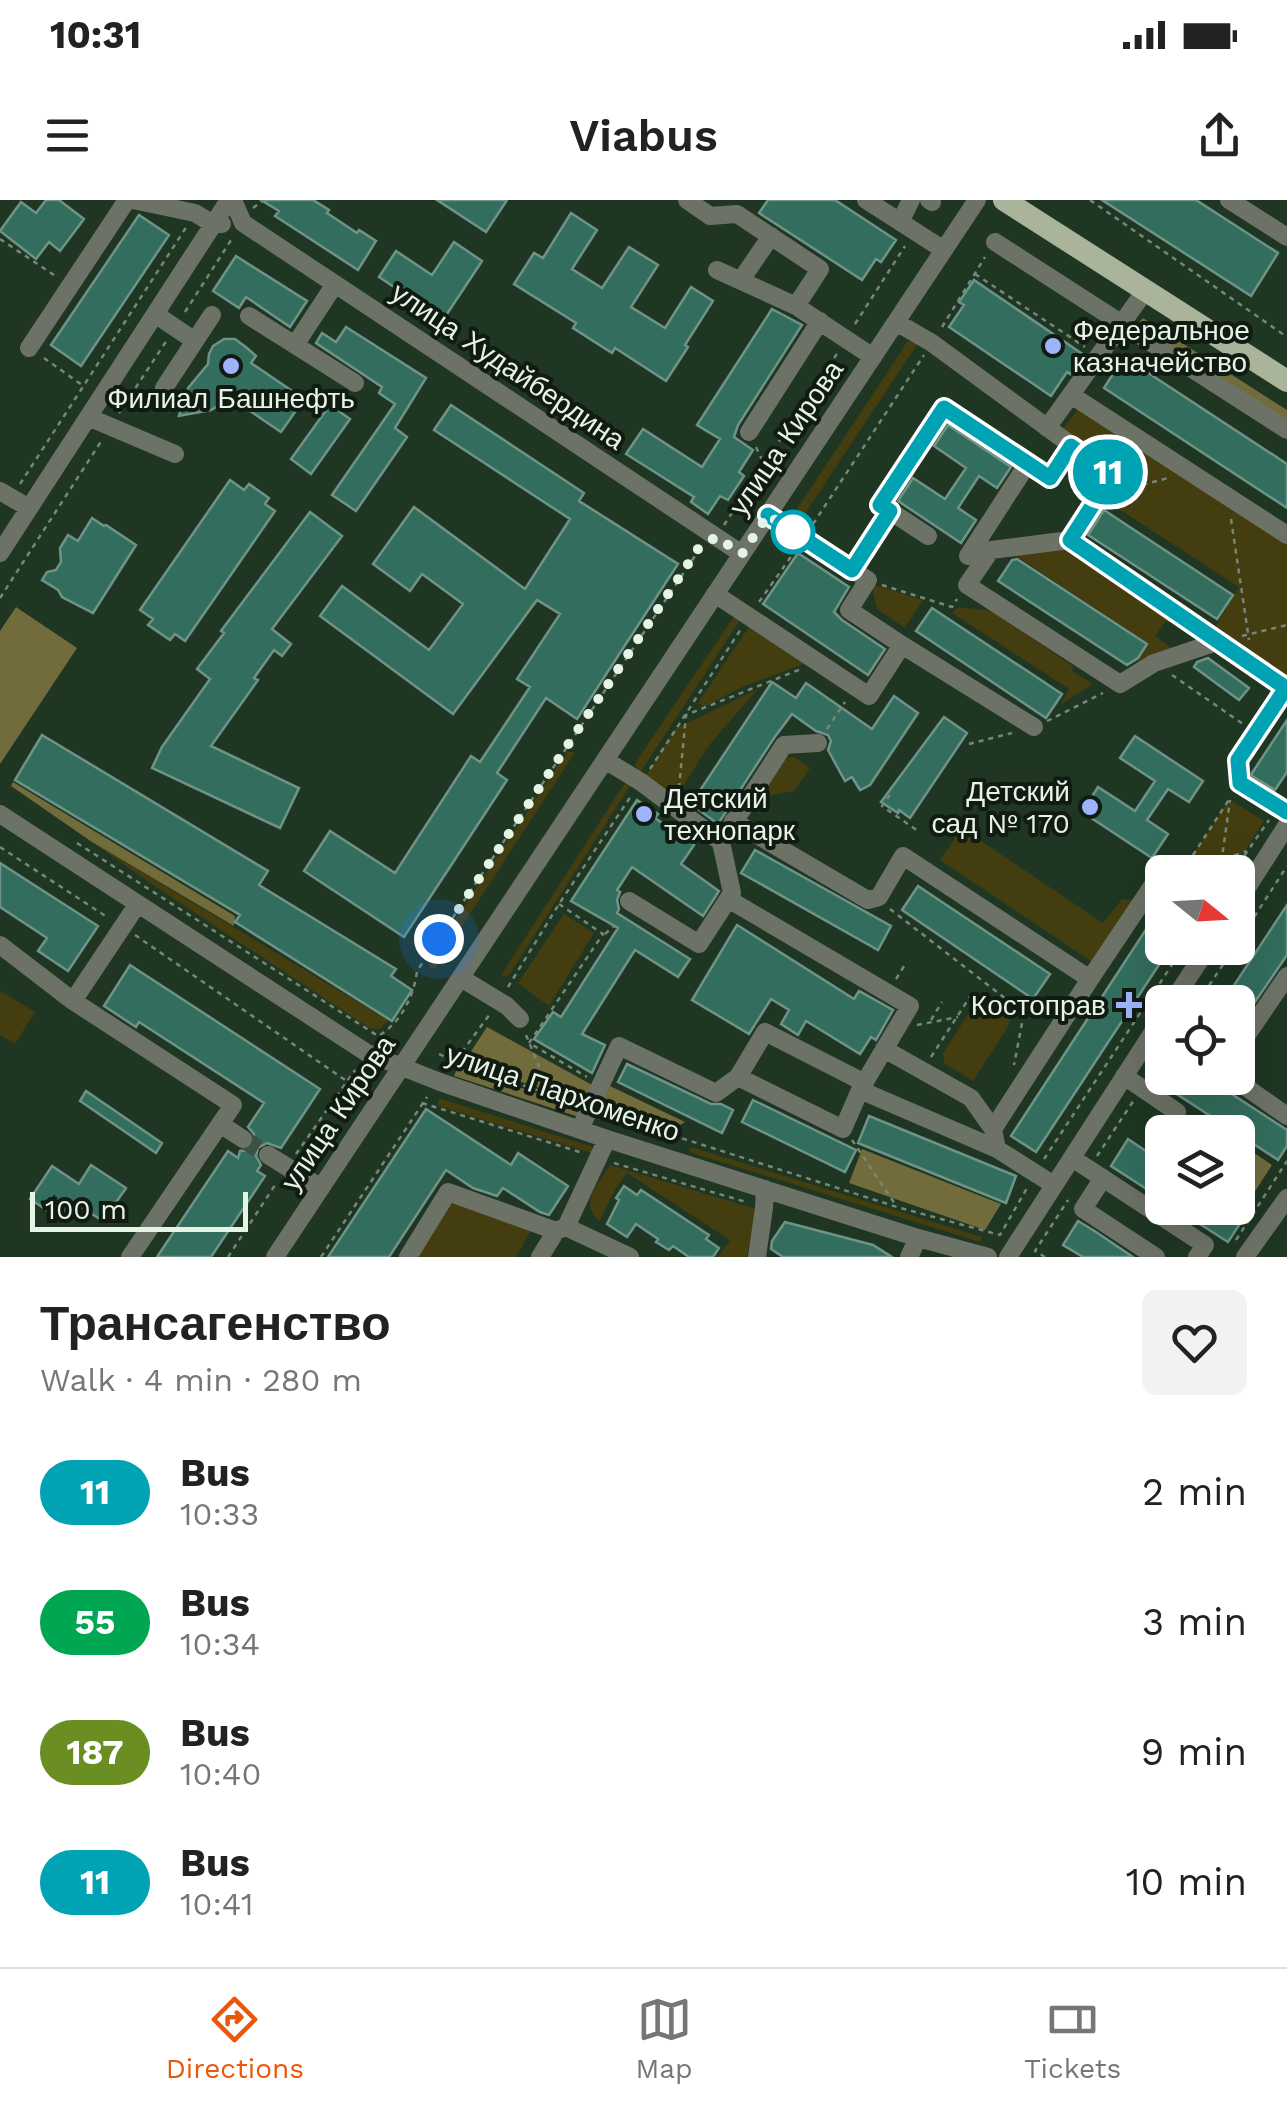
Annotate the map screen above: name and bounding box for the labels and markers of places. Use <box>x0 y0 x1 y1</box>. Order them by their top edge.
place label: Федеральное казначейство <box>1073 314 1250 379</box>
marker: Федеральное казначейство <box>1042 335 1064 357</box>
marker: Филиал Башнефть <box>220 355 242 377</box>
place label: Филиал Башнефть <box>107 382 355 415</box>
unlabelled marker <box>772 511 814 553</box>
place label: Детский сад № 170 <box>931 775 1070 840</box>
place label: Детский технопарк <box>664 782 796 847</box>
marker: Детский сад № 170 <box>1079 796 1101 818</box>
marker: Детский технопарк <box>633 803 655 825</box>
place label: Костоправ <box>971 989 1106 1022</box>
marker: Костоправ <box>1116 992 1142 1018</box>

